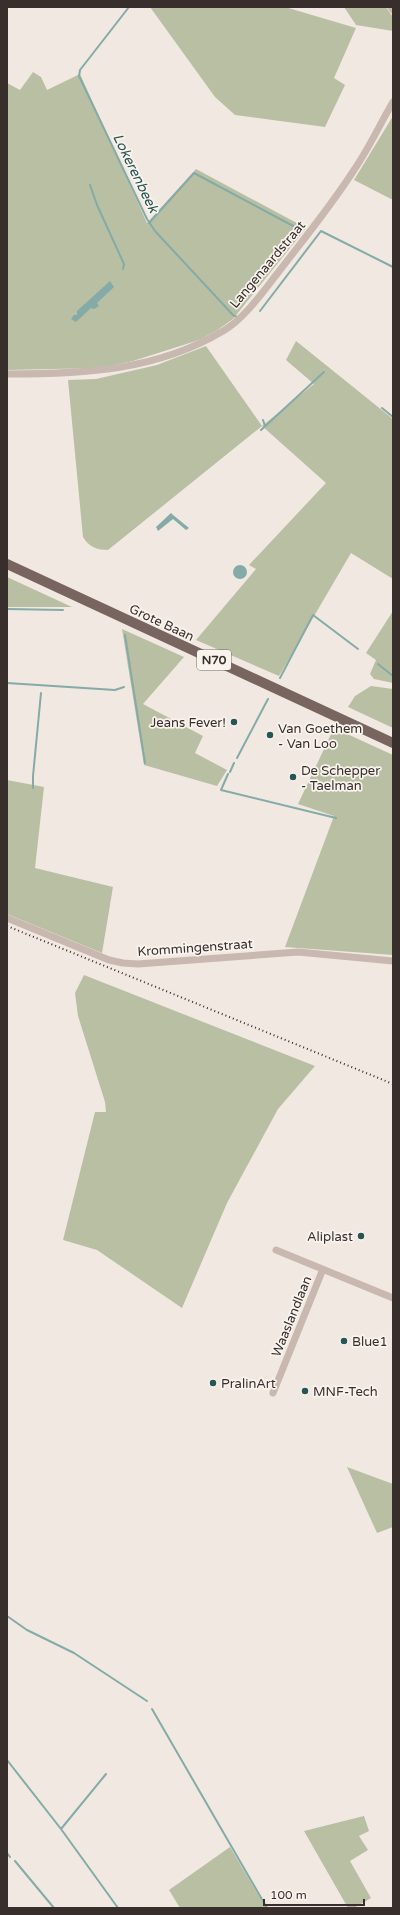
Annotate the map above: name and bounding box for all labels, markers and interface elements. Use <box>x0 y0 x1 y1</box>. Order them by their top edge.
water label: Lokerenbeek <box>109 131 163 217</box>
street label: Langenaardstraat <box>226 218 309 312</box>
street label: Grote Baan <box>127 601 197 645</box>
road number: N70 <box>197 650 231 670</box>
place label: Jeans Fever! <box>150 715 226 731</box>
marker: Jeans Fever! <box>229 717 239 727</box>
place label: Van Goethem - Van Loo <box>278 721 362 752</box>
marker: Van Goethem - Van Loo <box>265 730 275 740</box>
place label: De Schepper - Taelman <box>301 763 380 794</box>
marker: De Schepper - Taelman <box>288 772 298 782</box>
street label: Krommingenstraat <box>137 936 253 960</box>
place label: Aliplast <box>307 1229 353 1245</box>
marker: Aliplast <box>356 1231 366 1241</box>
street label: Waaslandlaan <box>268 1274 315 1359</box>
place label: Blue1 <box>352 1334 388 1350</box>
marker: Blue1 <box>339 1336 349 1346</box>
place label: PralinArt <box>221 1376 276 1392</box>
marker: PralinArt <box>208 1378 218 1388</box>
place label: MNF-Tech <box>313 1384 378 1400</box>
marker: MNF-Tech <box>300 1386 310 1396</box>
scale bar <box>264 1881 364 1907</box>
text: 100 m <box>270 1888 307 1902</box>

